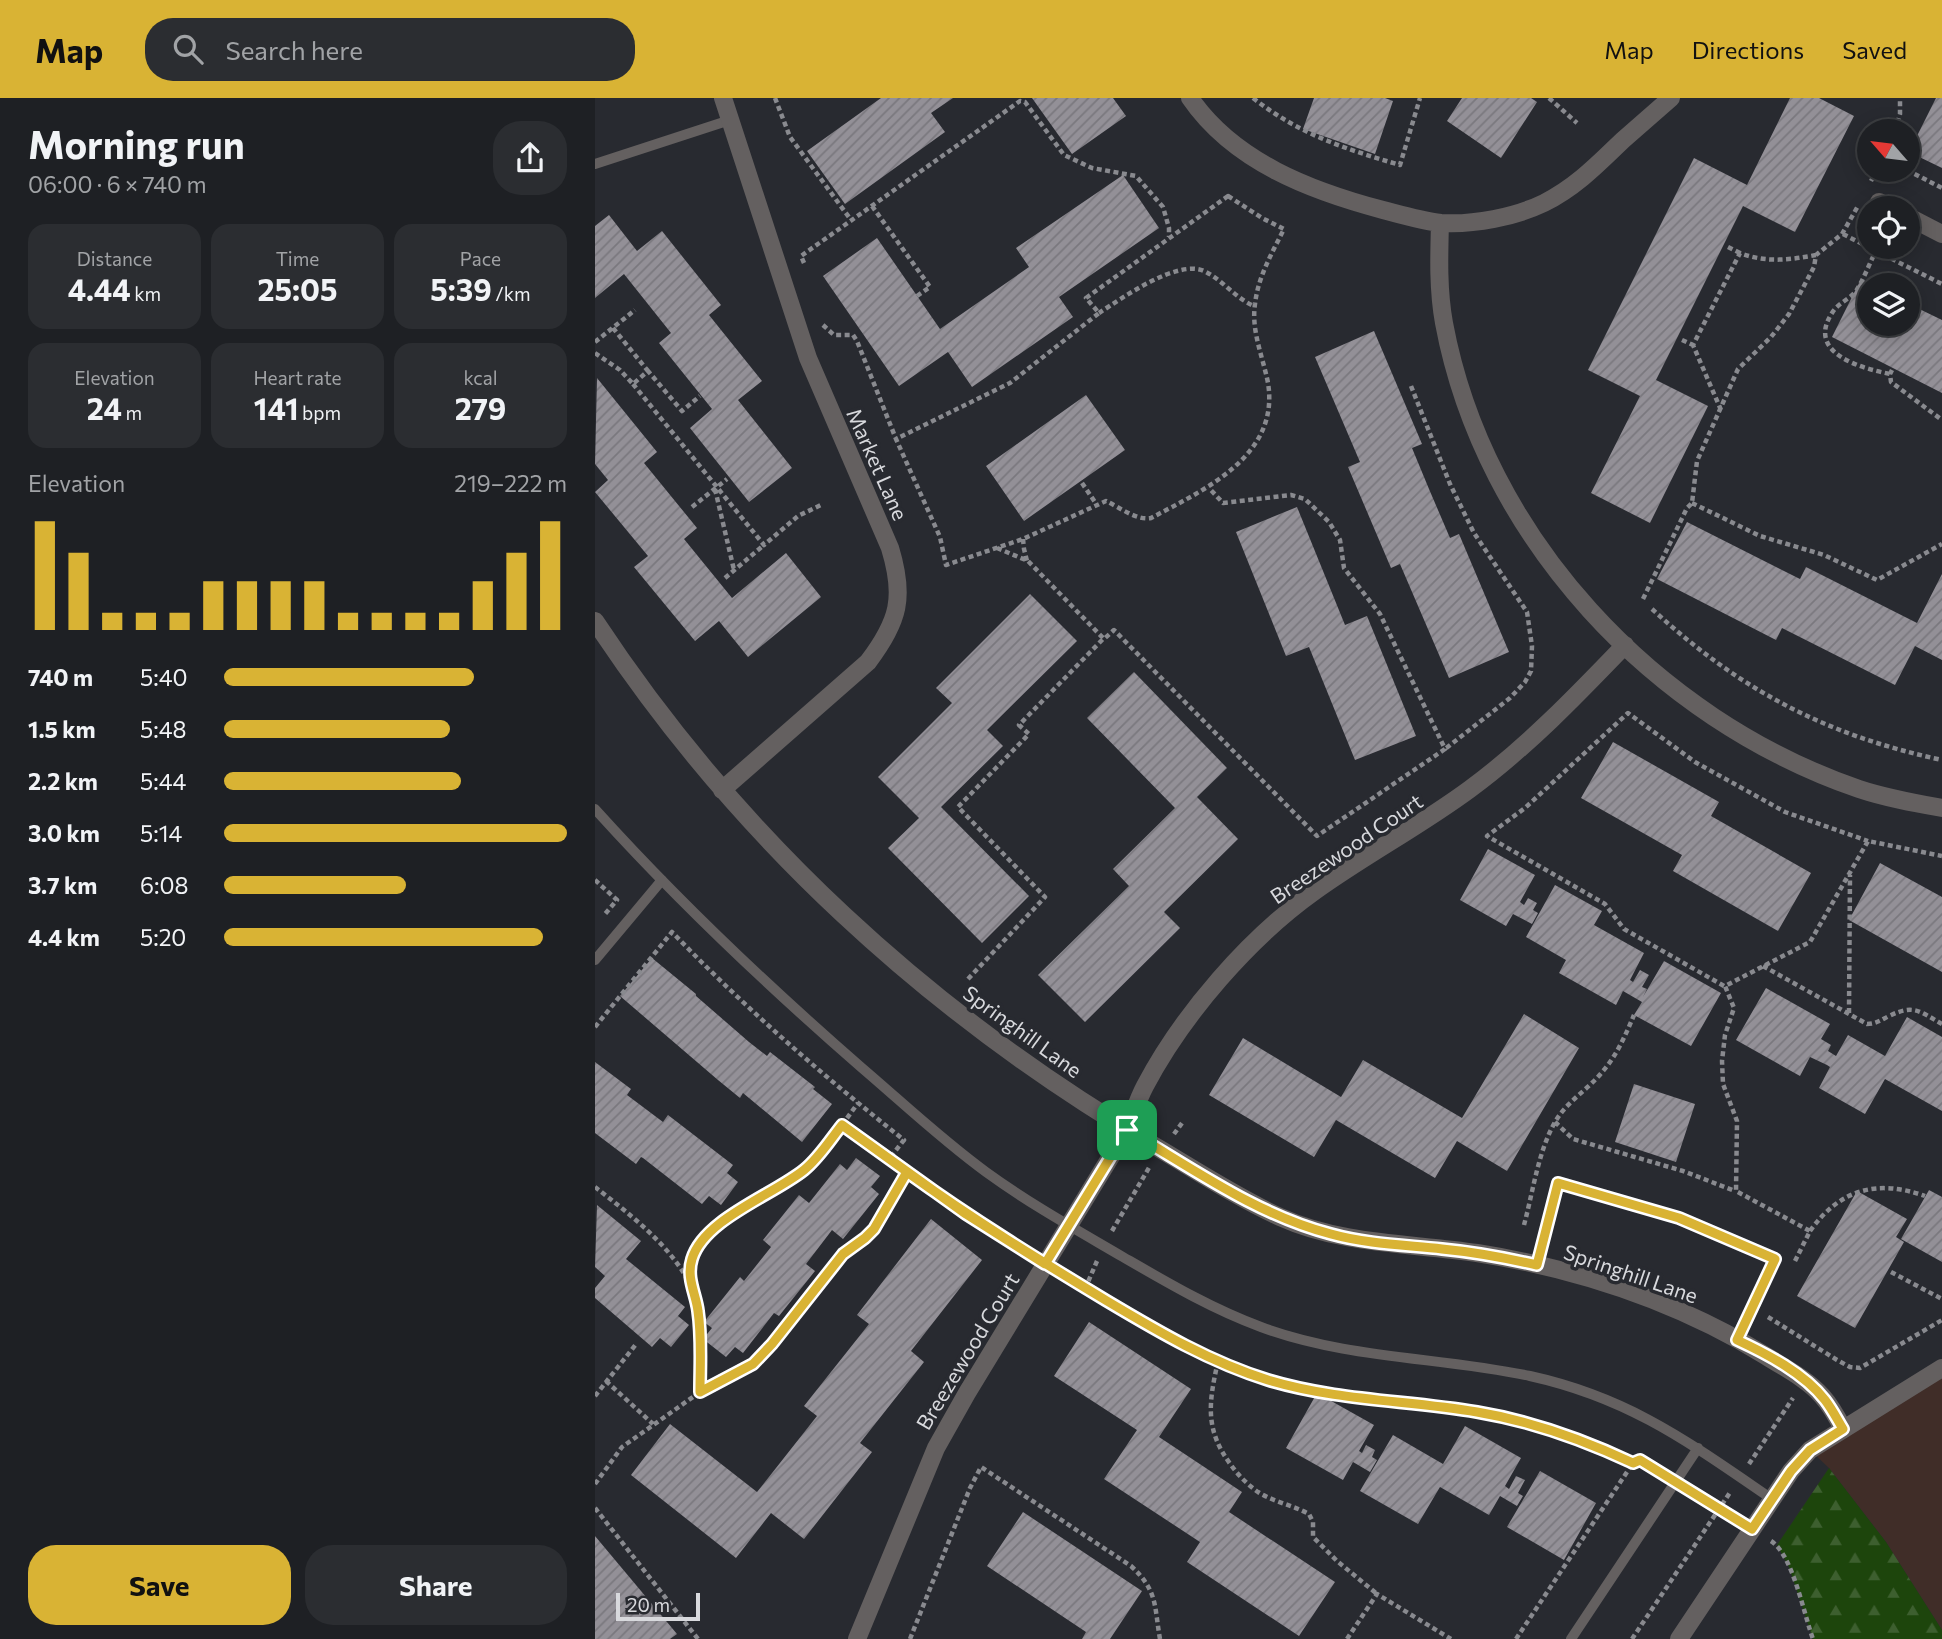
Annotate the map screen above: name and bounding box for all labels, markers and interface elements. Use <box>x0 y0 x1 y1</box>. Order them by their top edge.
search box <box>145 18 635 81</box>
text: Map <box>35 29 103 70</box>
icon: search <box>169 30 207 68</box>
text: Search here <box>225 34 363 65</box>
text: Map <box>1604 35 1654 64</box>
text: Directions <box>1692 35 1804 64</box>
text: Saved <box>1842 35 1907 64</box>
north arrow <box>1857 119 1920 182</box>
map controls <box>1857 119 1920 336</box>
text: Morning run <box>28 120 245 167</box>
button: share <box>493 121 567 195</box>
text: 06:00 · 6 × 740 m <box>28 170 206 198</box>
button: locate <box>1857 196 1920 259</box>
text: Distance <box>77 247 152 270</box>
text: Time <box>276 247 319 270</box>
text: Pace <box>460 247 501 270</box>
text: 4.44 <box>68 270 131 307</box>
text: 25:05 <box>258 270 337 307</box>
text: 5:39 <box>430 270 492 307</box>
button: layers <box>1857 273 1920 336</box>
text: km <box>131 282 161 305</box>
text: /km <box>492 282 531 305</box>
text: Elevation <box>74 366 155 389</box>
text: Heart rate <box>253 366 342 389</box>
text: kcal <box>463 366 498 389</box>
text: 24 <box>87 389 122 426</box>
text: 141 <box>254 389 298 426</box>
text: 279 <box>455 389 506 426</box>
text: m <box>122 401 142 424</box>
text: bpm <box>298 401 341 424</box>
street label: Market Lane <box>842 404 914 524</box>
text: Elevation <box>28 469 125 497</box>
text: 219–222 m <box>454 469 567 497</box>
text: 740 m <box>28 663 93 691</box>
text: 5:40 <box>140 663 187 691</box>
text: 1.5 km <box>28 715 96 743</box>
text: 5:48 <box>140 715 186 743</box>
text: 2.2 km <box>28 767 98 795</box>
text: 5:44 <box>140 767 186 795</box>
street label: Breezewood Court <box>1265 788 1427 908</box>
text: 3.0 km <box>28 819 100 847</box>
text: 5:14 <box>140 819 182 847</box>
text: 3.7 km <box>28 871 97 899</box>
text: 6:08 <box>140 871 188 899</box>
text: 4.4 km <box>28 923 100 951</box>
text: 5:20 <box>140 923 186 951</box>
street label: Springhill Lane <box>959 980 1087 1082</box>
pin <box>1097 1100 1157 1160</box>
icon: arrive <box>1108 1111 1146 1149</box>
street label: Springhill Lane <box>1561 1238 1701 1308</box>
street label: Breezewood Court <box>910 1268 1024 1434</box>
button: Save <box>28 1545 291 1625</box>
button: Share <box>305 1545 567 1625</box>
scale bar <box>616 1590 700 1622</box>
text: 20 m <box>627 1593 670 1616</box>

